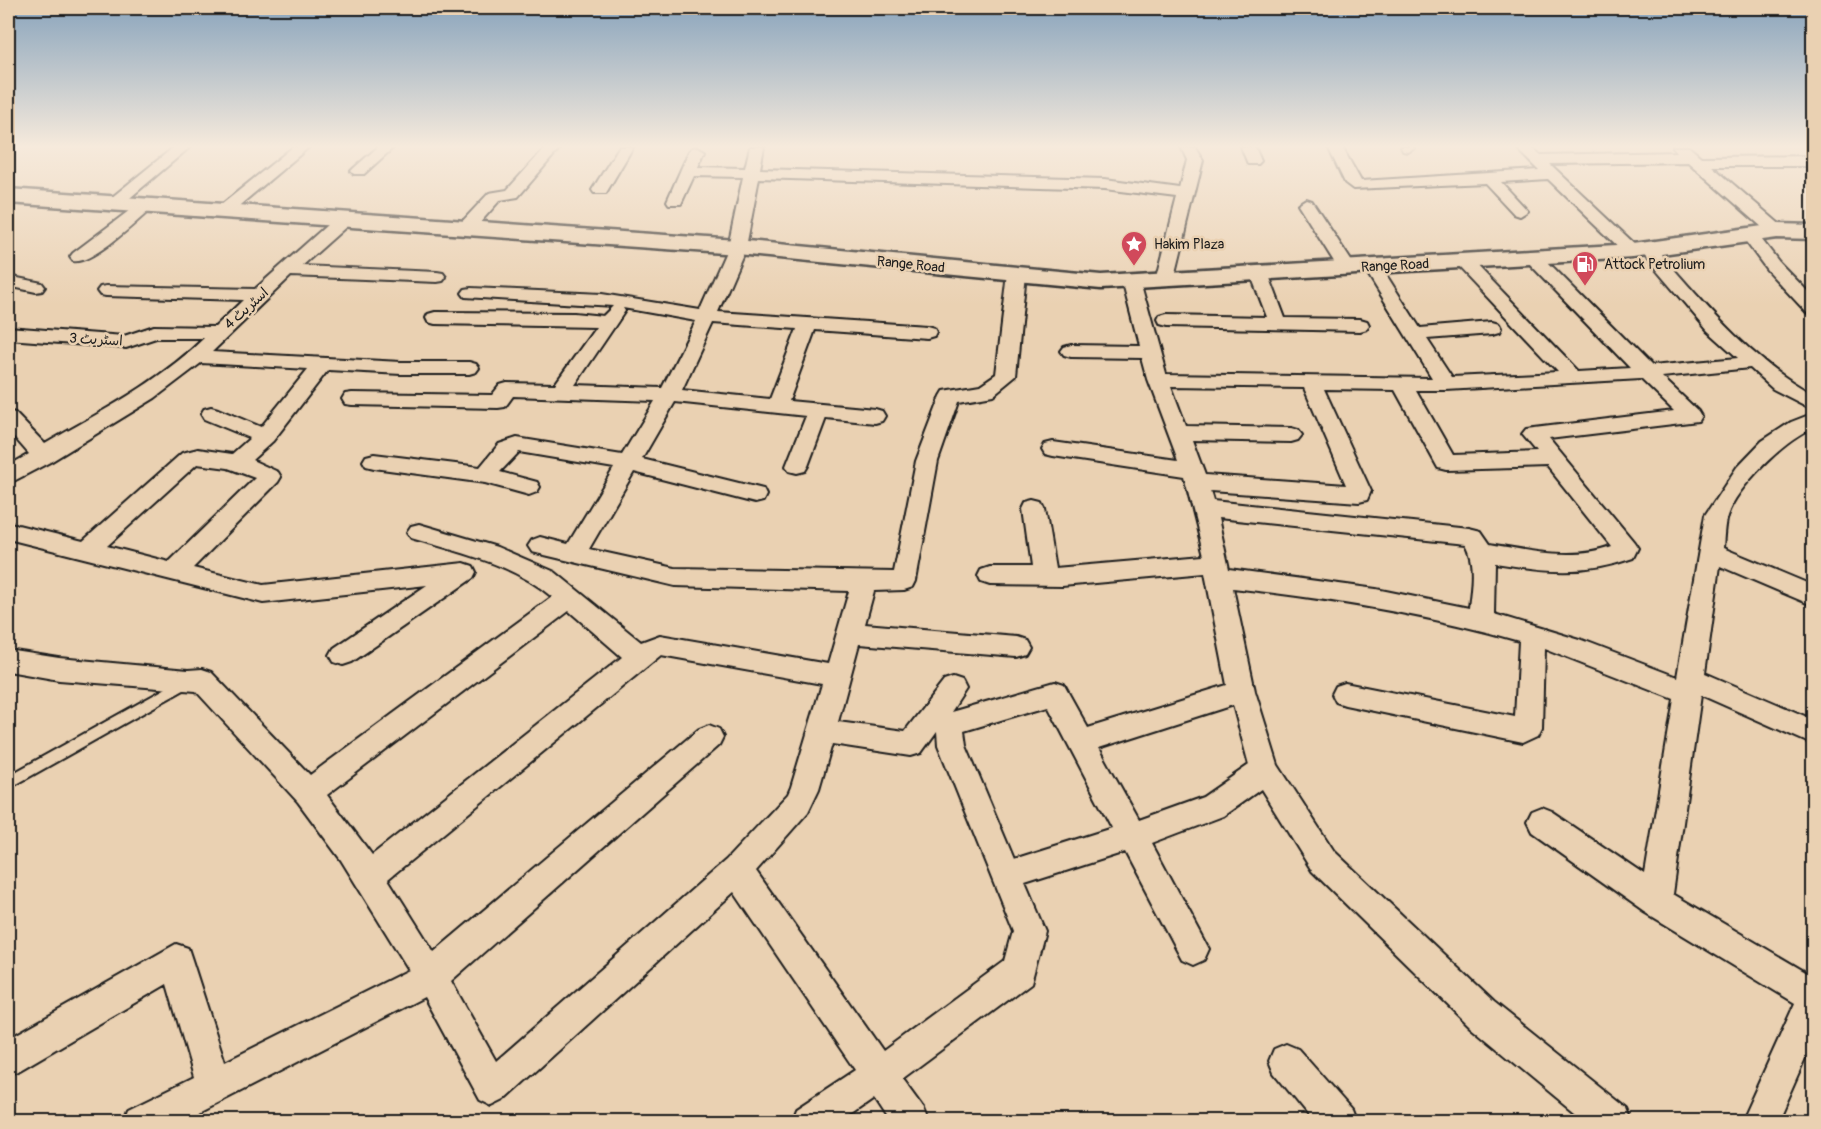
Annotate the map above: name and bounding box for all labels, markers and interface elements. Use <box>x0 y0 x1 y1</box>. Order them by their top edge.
place icon: Hakim Plaza <box>1119 229 1149 267</box>
place label: Hakim Plaza <box>1154 236 1224 253</box>
fuel station icon: Attock Petrolium <box>1570 249 1600 287</box>
street label: Range Road <box>876 252 946 277</box>
street label: Range Road <box>1361 255 1430 276</box>
place label: Attock Petrolium <box>1604 256 1705 273</box>
street label: اسٹریٹ 4 <box>221 284 272 333</box>
street label: اسٹریٹ 3 <box>69 330 123 349</box>

